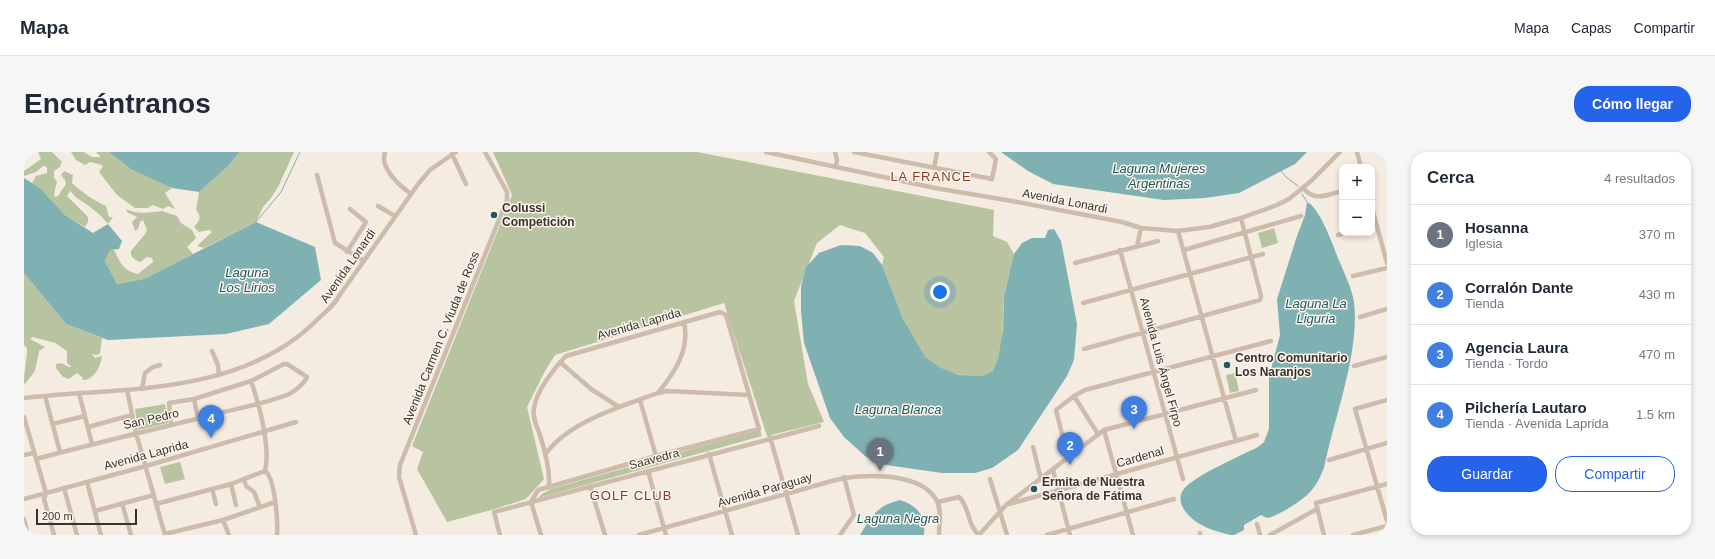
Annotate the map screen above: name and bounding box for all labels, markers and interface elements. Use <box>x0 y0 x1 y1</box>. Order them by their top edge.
text: Mapa <box>20 17 69 38</box>
text: Mapa <box>1514 20 1549 36</box>
text: Capas <box>1571 20 1612 36</box>
text: Compartir <box>1634 20 1695 36</box>
button: Cómo llegar <box>1574 86 1691 122</box>
text: Encuéntranos <box>24 88 211 119</box>
water label: Laguna Mujeres Argentinas <box>1112 161 1206 191</box>
map controls <box>1339 164 1375 236</box>
button: + <box>1339 164 1375 200</box>
text: Cerca <box>1427 168 1474 187</box>
district label: LA FRANCE <box>890 169 972 184</box>
text: 4 resultados <box>1604 171 1675 186</box>
street label: Avenida Lonardi <box>1021 186 1109 216</box>
button: − <box>1339 200 1375 236</box>
place label: Colussi Competición <box>502 201 575 229</box>
marker: Colussi Competición <box>489 210 499 220</box>
text: Hosanna <box>1465 219 1528 236</box>
street label: Avenida Lonardi <box>317 227 379 305</box>
text: 1 <box>1436 227 1444 242</box>
text: 370 m <box>1639 227 1675 242</box>
text: Iglesia <box>1465 236 1503 251</box>
street label: Avenida Carmen C. Viuda de Ross <box>400 249 482 427</box>
water label: Laguna Los Lirios <box>219 265 275 295</box>
text: Corralón Dante <box>1465 279 1573 296</box>
your location <box>930 282 950 302</box>
text: 2 <box>1436 287 1444 302</box>
text: 430 m <box>1639 287 1675 302</box>
street label: Avenida Luis Ángel Firpo <box>1137 296 1186 428</box>
water label: Laguna La Liguria <box>1285 296 1347 326</box>
text: Tienda <box>1465 296 1504 311</box>
street label: Avenida Laprida <box>595 305 683 343</box>
text: Agencia Laura <box>1465 339 1568 356</box>
text: 3 <box>1436 347 1444 362</box>
text: 470 m <box>1639 347 1675 362</box>
place label: Centro Comunitario Los Naranjos <box>1235 351 1348 379</box>
text: Tienda · Tordo <box>1465 356 1548 371</box>
marker: Centro Comunitario Los Naranjos <box>1222 360 1232 370</box>
pin: 3 <box>1121 396 1147 429</box>
text: Pilchería Lautaro <box>1465 399 1587 416</box>
water label: Laguna Blanca <box>855 402 941 417</box>
pin: 4 <box>198 405 224 438</box>
street label: San Pedro <box>122 406 181 432</box>
text: 4 <box>1436 407 1444 422</box>
text: 1.5 km <box>1636 407 1675 422</box>
text: Tienda · Avenida Laprida <box>1465 416 1609 431</box>
pin: 2 <box>1057 432 1083 465</box>
street label: Avenida Laprida <box>102 437 190 473</box>
pin: 1 <box>867 438 893 471</box>
street label: Cardenal <box>1115 444 1165 470</box>
street label: Saavedra <box>627 446 681 472</box>
button: Guardar <box>1427 456 1547 492</box>
button: Compartir <box>1555 456 1675 492</box>
street label: Avenida Paraguay <box>716 470 814 510</box>
place label: Ermita de Nuestra Señora de Fátima <box>1042 475 1145 503</box>
marker: Ermita de Nuestra Señora de Fátima <box>1029 484 1039 494</box>
district label: GOLF CLUB <box>590 488 672 503</box>
scale bar <box>36 507 137 526</box>
text: 200 m <box>42 510 73 522</box>
water label: Laguna Negra <box>857 511 939 526</box>

